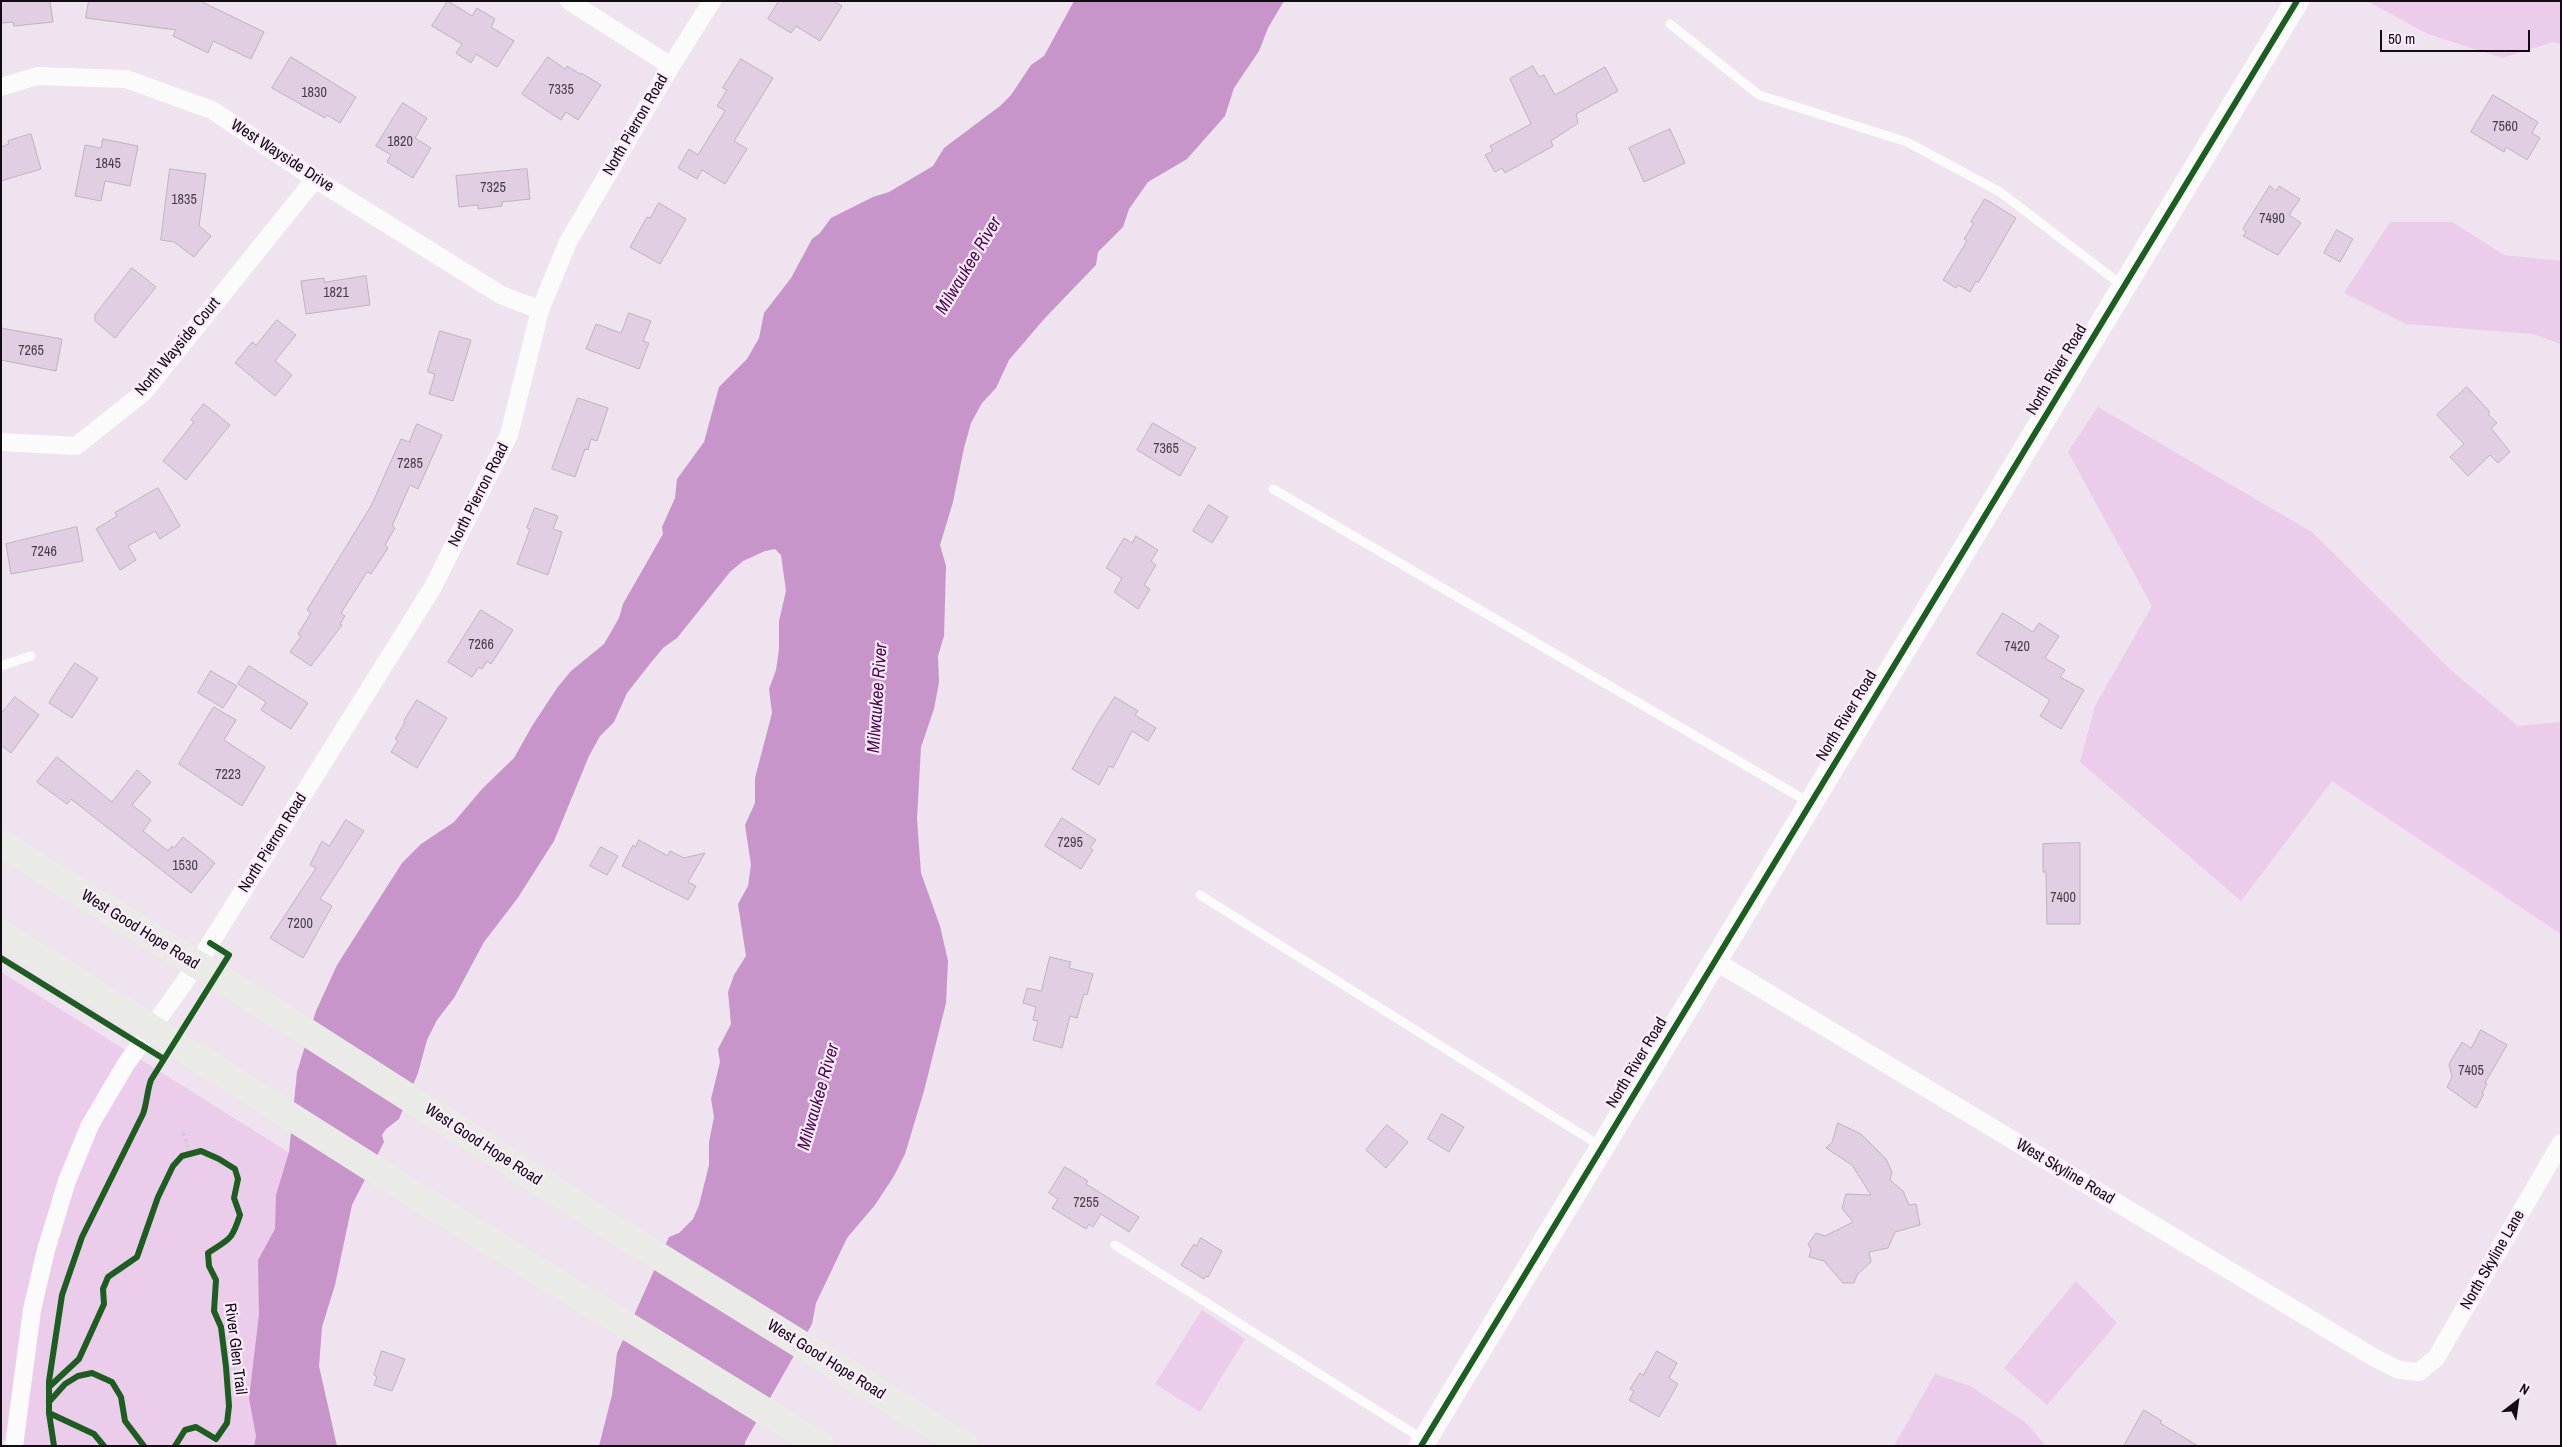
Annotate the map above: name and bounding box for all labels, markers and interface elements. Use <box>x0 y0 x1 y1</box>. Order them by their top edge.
scale bar <box>2382 20 2532 52</box>
text: 50 m <box>2388 28 2415 49</box>
street label: North Pierron Road <box>599 71 673 179</box>
house number: 7335 <box>548 82 574 98</box>
house number: 1830 <box>301 85 327 101</box>
street label: West Wayside Drive <box>227 116 337 196</box>
house number: 7560 <box>2492 119 2518 135</box>
house number: 1820 <box>387 134 413 150</box>
house number: 1845 <box>95 156 121 172</box>
house number: 7325 <box>480 180 506 196</box>
house number: 1835 <box>171 192 197 208</box>
house number: 7490 <box>2259 211 2285 227</box>
water label: Milwaukee River <box>931 213 1007 319</box>
house number: 1821 <box>323 285 349 301</box>
street label: North Wayside Court <box>131 294 225 400</box>
street label: North River Road <box>2022 321 2092 419</box>
house number: 7265 <box>18 343 44 359</box>
street label: North Pierron Road <box>445 440 513 550</box>
house number: 7365 <box>1153 441 1179 457</box>
house number: 7285 <box>397 456 423 472</box>
house number: 7246 <box>31 544 57 560</box>
house number: 7266 <box>468 637 494 653</box>
house number: 7420 <box>2004 639 2030 655</box>
water label: Milwaukee River <box>863 642 893 754</box>
street label: North River Road <box>1812 667 1882 765</box>
house number: 7223 <box>215 767 241 783</box>
street label: North Pierron Road <box>235 790 311 896</box>
house number: 7295 <box>1057 835 1083 851</box>
house number: 1530 <box>172 858 198 874</box>
street label: West Good Hope Road <box>77 886 203 974</box>
house number: 7400 <box>2050 890 2076 906</box>
house number: 7200 <box>287 916 313 932</box>
street label: North River Road <box>1602 1014 1672 1112</box>
water label: Milwaukee River <box>793 1041 845 1153</box>
house number: 7405 <box>2458 1063 2484 1079</box>
street label: West Good Hope Road <box>421 1100 545 1190</box>
street label: West Skyline Road <box>2012 1135 2118 1209</box>
house number: 7255 <box>1073 1195 1099 1211</box>
street label: North Skyline Lane <box>2457 1207 2529 1313</box>
street label: River Glen Trail <box>220 1302 250 1396</box>
street label: West Good Hope Road <box>763 1316 889 1404</box>
north arrow <box>2492 1377 2542 1427</box>
text: N <box>2516 1379 2533 1399</box>

